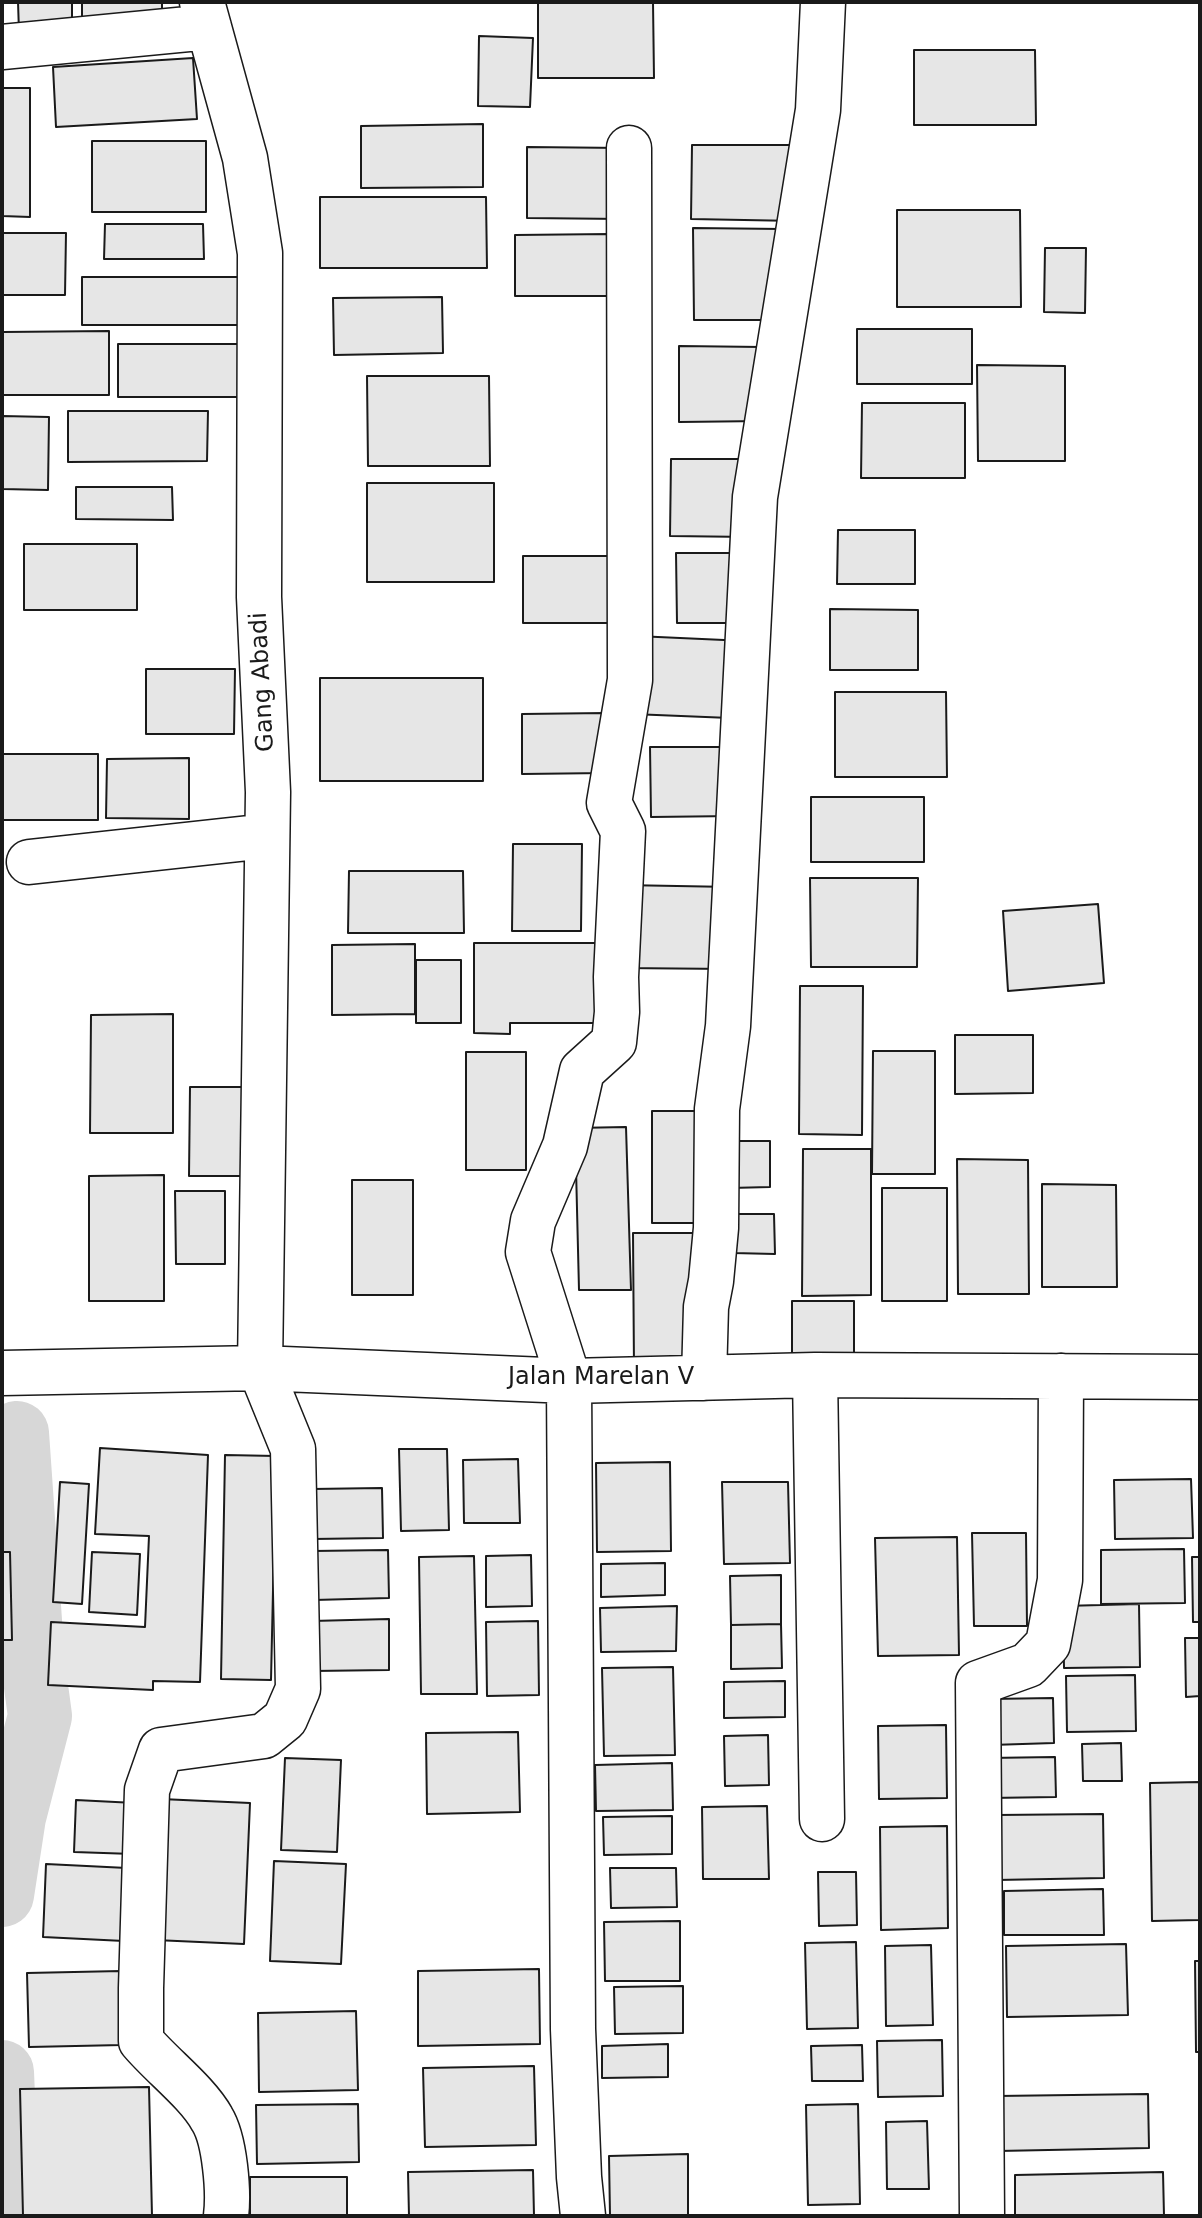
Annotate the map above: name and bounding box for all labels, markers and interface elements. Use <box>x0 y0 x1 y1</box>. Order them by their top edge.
street label: Gang Abadi <box>245 612 281 752</box>
street label: Jalan Marelan V <box>508 1364 694 1392</box>

